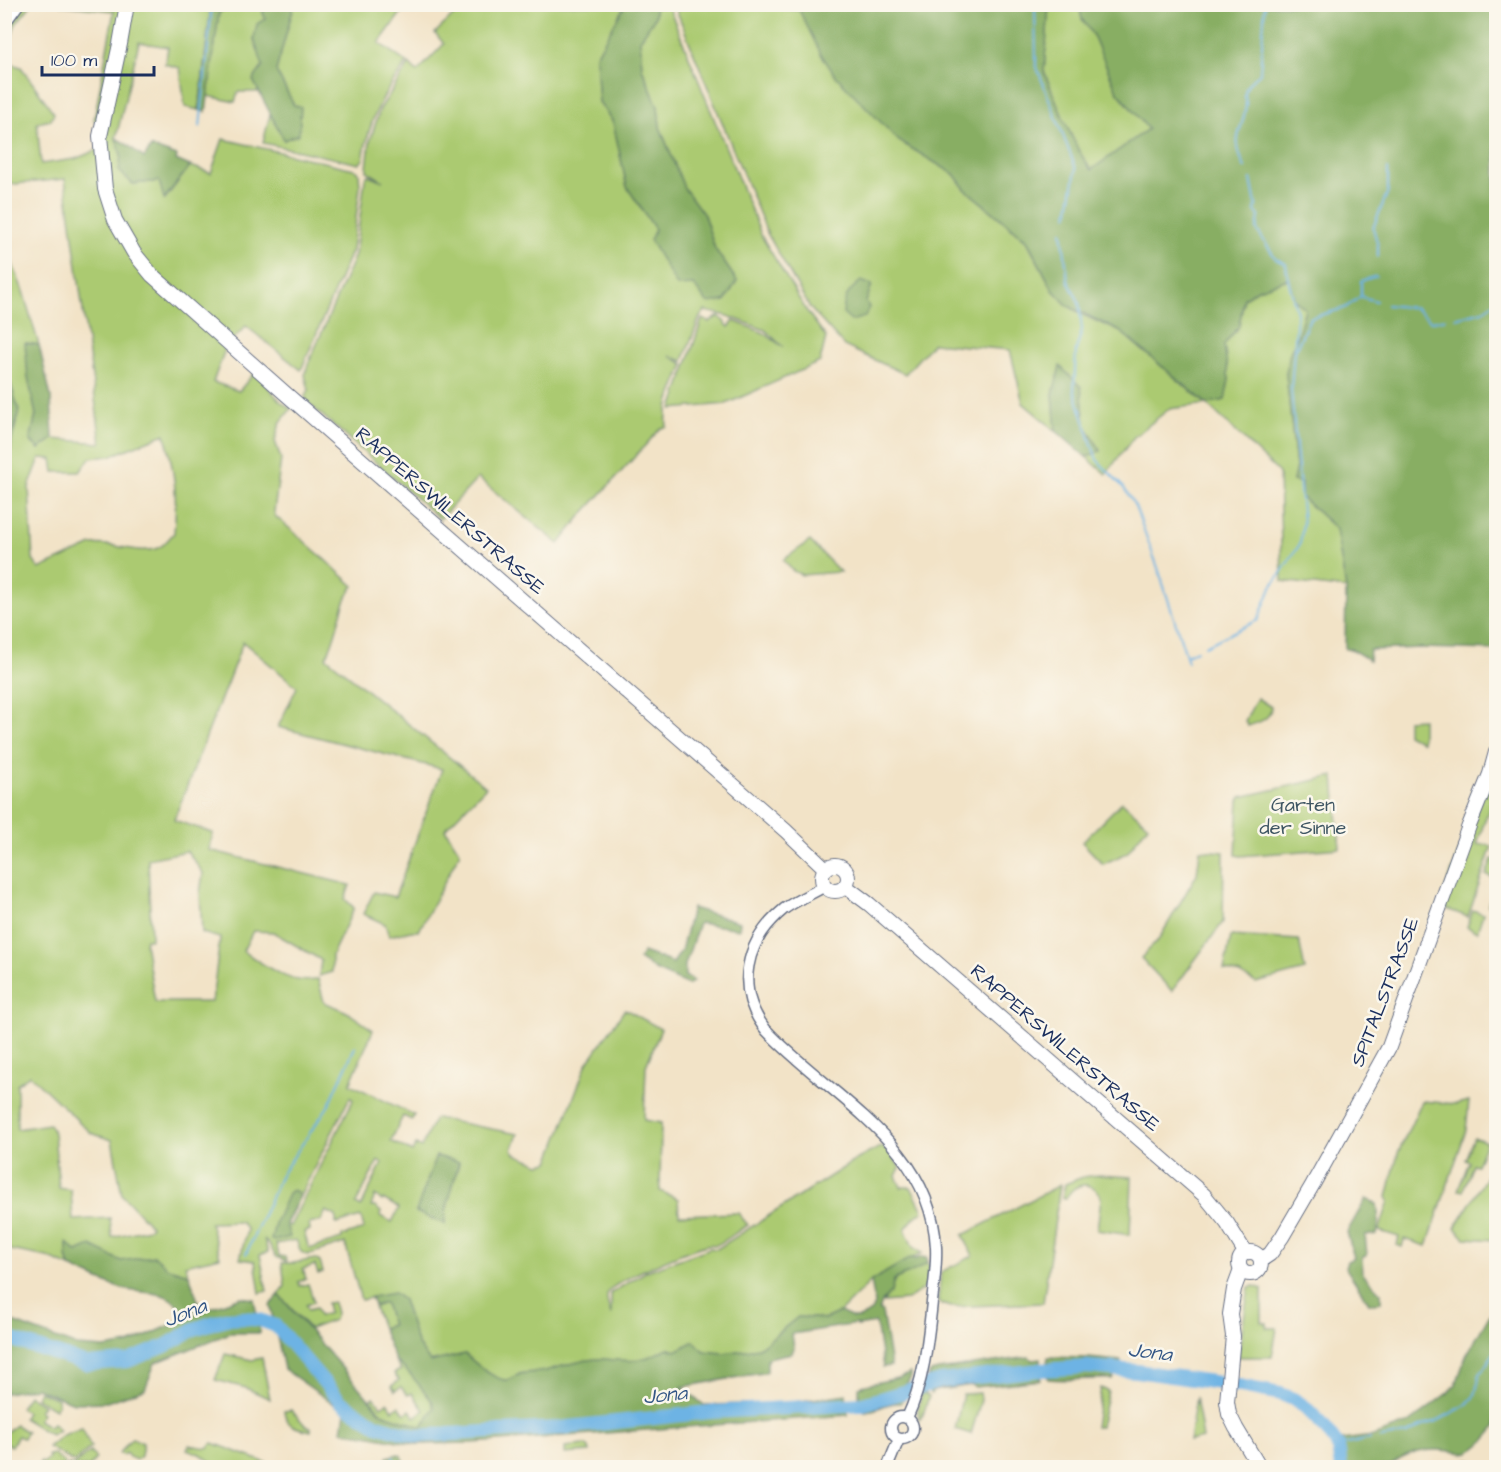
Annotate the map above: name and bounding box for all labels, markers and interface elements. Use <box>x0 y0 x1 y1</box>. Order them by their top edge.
scale bar <box>42 39 154 77</box>
text: 100 m <box>51 48 97 73</box>
street label: RAPPERSWILERSTRASSE <box>349 421 551 601</box>
park label: Garten der Sinne <box>1260 791 1347 842</box>
street label: SPITALSTRASSE <box>1344 913 1426 1071</box>
street label: RAPPERSWILERSTRASSE <box>964 958 1166 1138</box>
water label: Jona <box>159 1291 212 1335</box>
water label: Jona <box>1126 1335 1175 1369</box>
water label: Jona <box>642 1378 690 1412</box>

